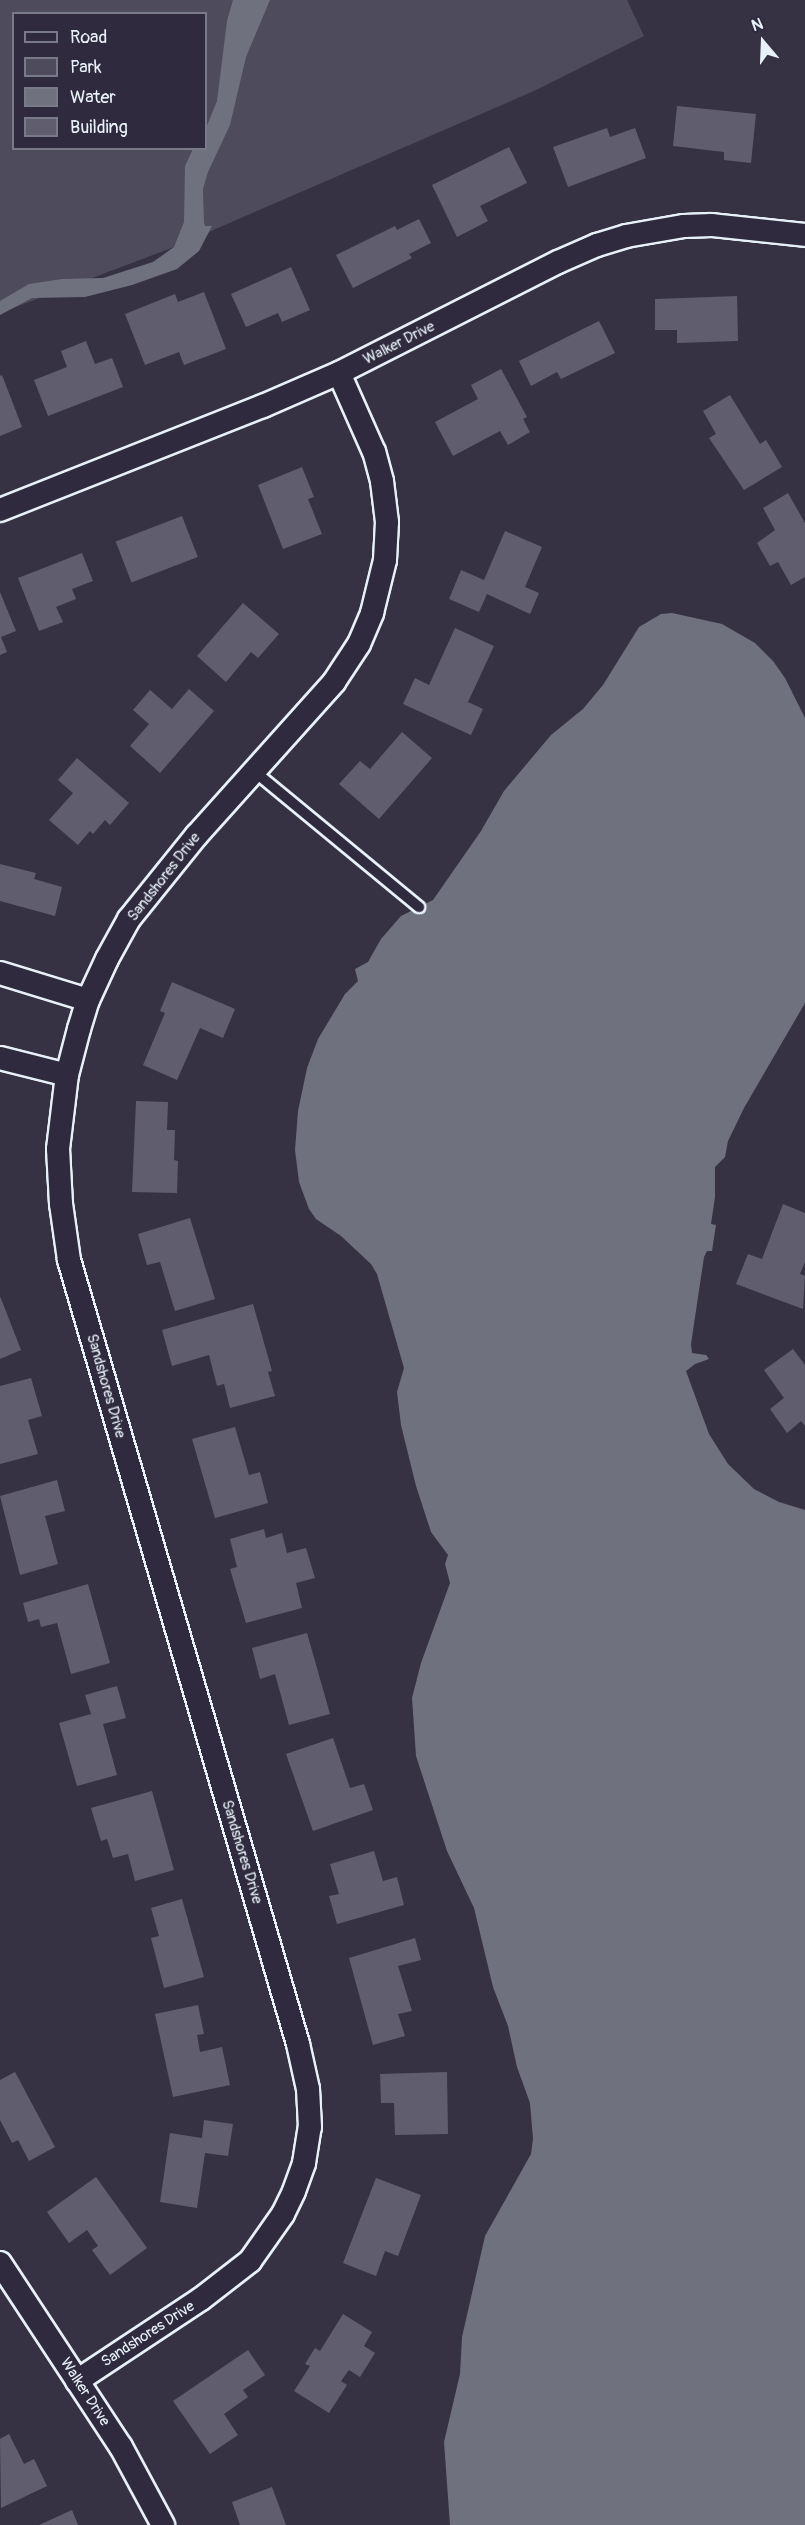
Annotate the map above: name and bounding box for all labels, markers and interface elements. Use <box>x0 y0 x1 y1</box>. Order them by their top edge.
legend <box>12 12 207 150</box>
north arrow <box>733 12 793 72</box>
text: N <box>749 14 766 36</box>
text: Road <box>70 26 107 49</box>
text: Park <box>70 56 102 79</box>
text: Water <box>70 86 116 109</box>
text: Building <box>70 116 128 139</box>
street label: Walker Drive <box>360 317 438 369</box>
street label: Sandshores Drive <box>124 829 204 925</box>
street label: Sandshores Drive <box>83 1332 129 1440</box>
street label: Sandshores Drive <box>218 1798 266 1906</box>
street label: Sandshores Drive <box>98 2297 198 2371</box>
street label: Walker Drive <box>56 2355 114 2429</box>

